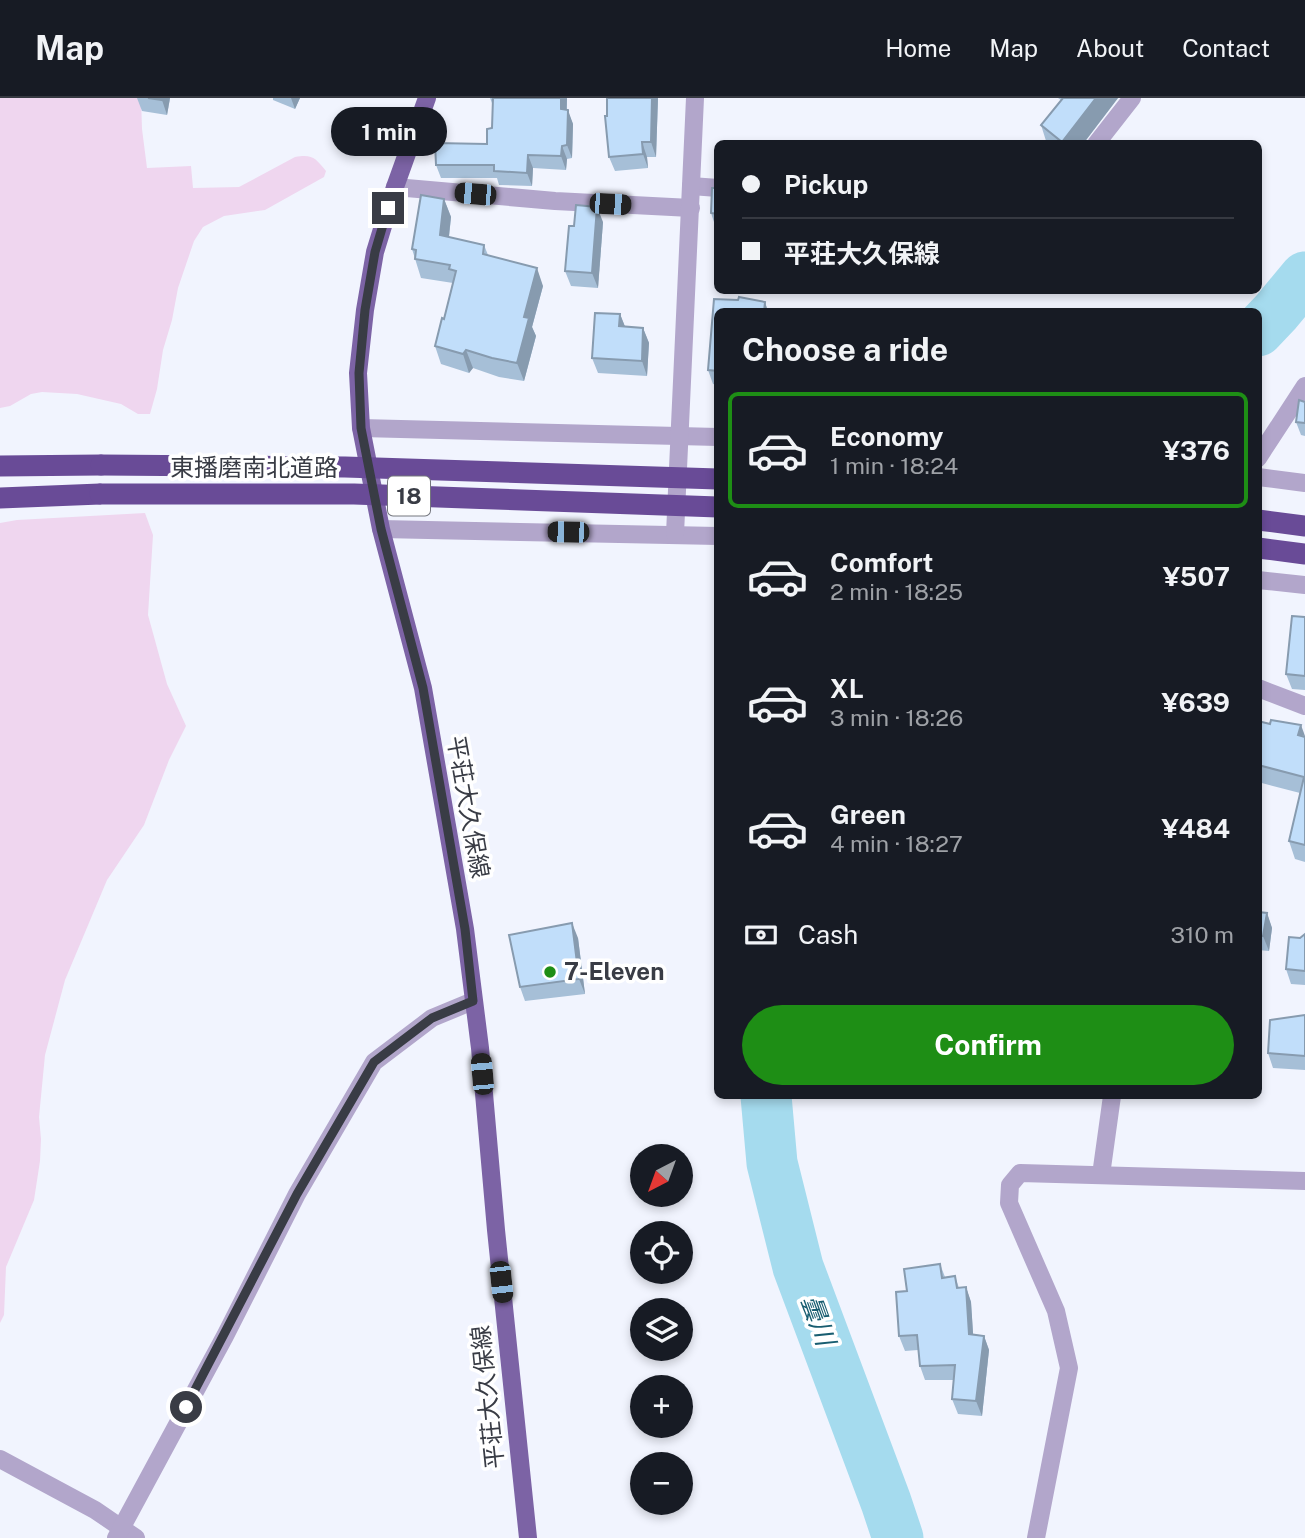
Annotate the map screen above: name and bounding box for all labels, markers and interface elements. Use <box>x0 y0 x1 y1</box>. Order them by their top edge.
text: Map <box>35 29 104 67</box>
text: Home <box>885 34 951 62</box>
text: Map <box>989 34 1038 62</box>
text: About <box>1076 34 1144 62</box>
text: Contact <box>1182 34 1270 62</box>
callout: 1 min <box>330 106 446 155</box>
text: 1 min <box>361 118 417 145</box>
text: Pickup <box>784 169 868 200</box>
car <box>454 182 497 206</box>
route end <box>372 192 404 224</box>
car <box>589 192 632 216</box>
text: 平荘大久保線 <box>784 238 940 269</box>
text: Choose a ride <box>742 331 948 368</box>
icon: car <box>746 419 809 482</box>
text: Economy <box>830 421 943 452</box>
text: ¥376 <box>1163 435 1230 466</box>
text: 1 min · 18:24 <box>830 452 958 479</box>
street label: 東播磨南北道路 <box>170 453 338 481</box>
road number: 18 <box>388 476 430 516</box>
car <box>547 521 590 543</box>
icon: car <box>746 545 809 608</box>
text: Comfort <box>830 547 933 578</box>
text: ¥507 <box>1163 561 1230 592</box>
text: 2 min · 18:25 <box>830 578 963 605</box>
icon: car <box>746 671 809 734</box>
text: XL <box>830 673 864 704</box>
text: ¥639 <box>1161 687 1230 718</box>
text: 3 min · 18:26 <box>830 704 963 731</box>
street label: 平荘大久保線 <box>443 733 495 880</box>
icon: car <box>746 797 809 860</box>
text: Green <box>830 799 906 830</box>
text: ¥484 <box>1161 813 1230 844</box>
text: 4 min · 18:27 <box>830 830 963 857</box>
icon: cash <box>742 916 780 954</box>
text: Cash <box>798 919 858 950</box>
text: 310 m <box>1171 921 1234 948</box>
place label: 7-Eleven <box>564 957 664 985</box>
marker: 7-Eleven <box>542 964 558 980</box>
button: Confirm <box>742 1005 1234 1085</box>
car <box>470 1052 495 1096</box>
north arrow <box>630 1144 693 1208</box>
map controls <box>630 1144 693 1515</box>
button: locate <box>630 1221 693 1284</box>
car <box>489 1260 514 1304</box>
water label: 曇川 <box>795 1290 843 1352</box>
button: layers <box>630 1298 693 1361</box>
street label: 平荘大久保線 <box>466 1324 508 1470</box>
button: + <box>630 1375 693 1438</box>
route start <box>170 1391 202 1423</box>
button: − <box>630 1452 693 1515</box>

